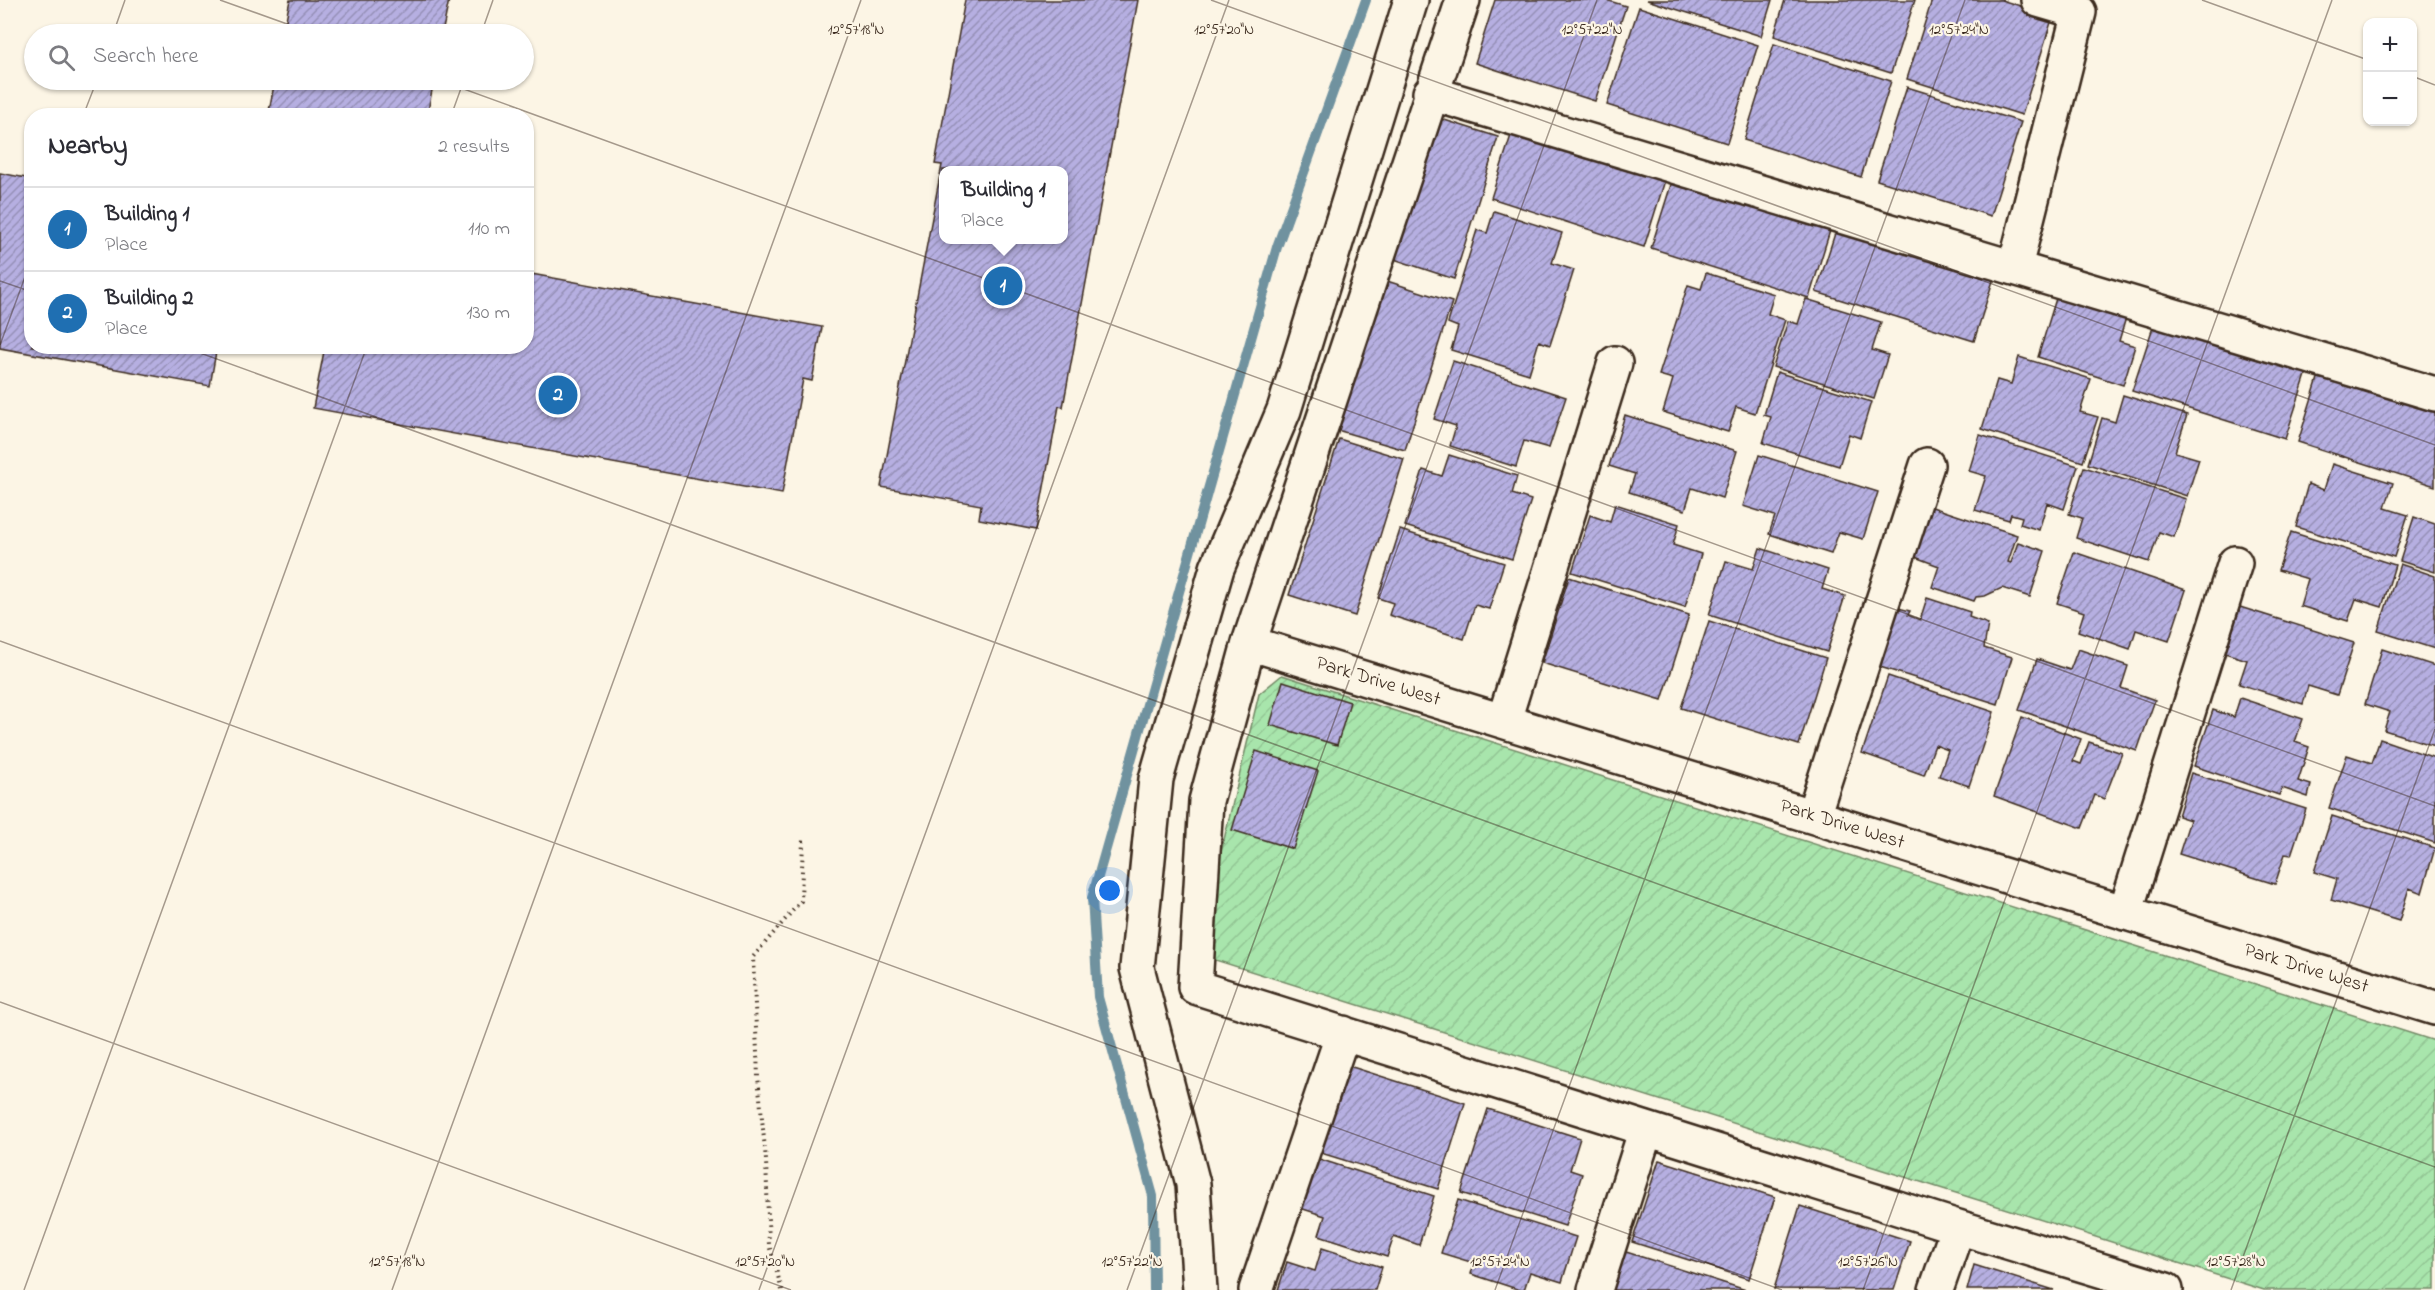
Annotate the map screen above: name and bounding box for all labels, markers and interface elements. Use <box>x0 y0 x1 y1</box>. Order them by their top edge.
map controls <box>2363 18 2417 126</box>
button: + <box>2363 18 2417 72</box>
text: 12°57'18"N <box>828 19 884 41</box>
text: 12°57'20"N <box>1194 19 1254 41</box>
text: 12°57'22"N <box>1561 19 1623 41</box>
text: 12°57'24"N <box>1929 19 1989 41</box>
search box <box>24 24 534 90</box>
icon: search <box>45 41 78 74</box>
text: Search here <box>93 41 198 73</box>
button: − <box>2363 72 2417 126</box>
text: Nearby <box>48 128 127 166</box>
text: 2 results <box>438 133 510 162</box>
popup <box>939 166 1068 244</box>
text: Building 1 <box>961 175 1046 207</box>
text: Building 1 <box>105 199 190 231</box>
text: Place <box>961 207 1004 236</box>
text: 1 <box>64 215 71 244</box>
text: 110 m <box>468 215 510 244</box>
text: Place <box>105 231 147 260</box>
pin: 1 <box>984 264 1022 308</box>
text: Building 2 <box>105 283 193 315</box>
text: 2 <box>63 299 72 328</box>
text: 130 m <box>466 299 510 328</box>
text: Place <box>105 315 147 344</box>
pin: 2 <box>538 372 578 418</box>
street label: Park Drive West <box>1312 649 1444 715</box>
street label: Park Drive West <box>1776 792 1908 858</box>
your location <box>1095 876 1124 905</box>
street label: Park Drive West <box>2240 936 2372 1002</box>
text: 12°57'18"N <box>369 1251 425 1273</box>
text: 12°57'20"N <box>735 1251 795 1273</box>
text: 12°57'22"N <box>1101 1251 1163 1273</box>
text: 12°57'24"N <box>1470 1251 1530 1273</box>
text: 12°57'26"N <box>1838 1251 1898 1273</box>
text: 12°57'28"N <box>2206 1251 2266 1273</box>

